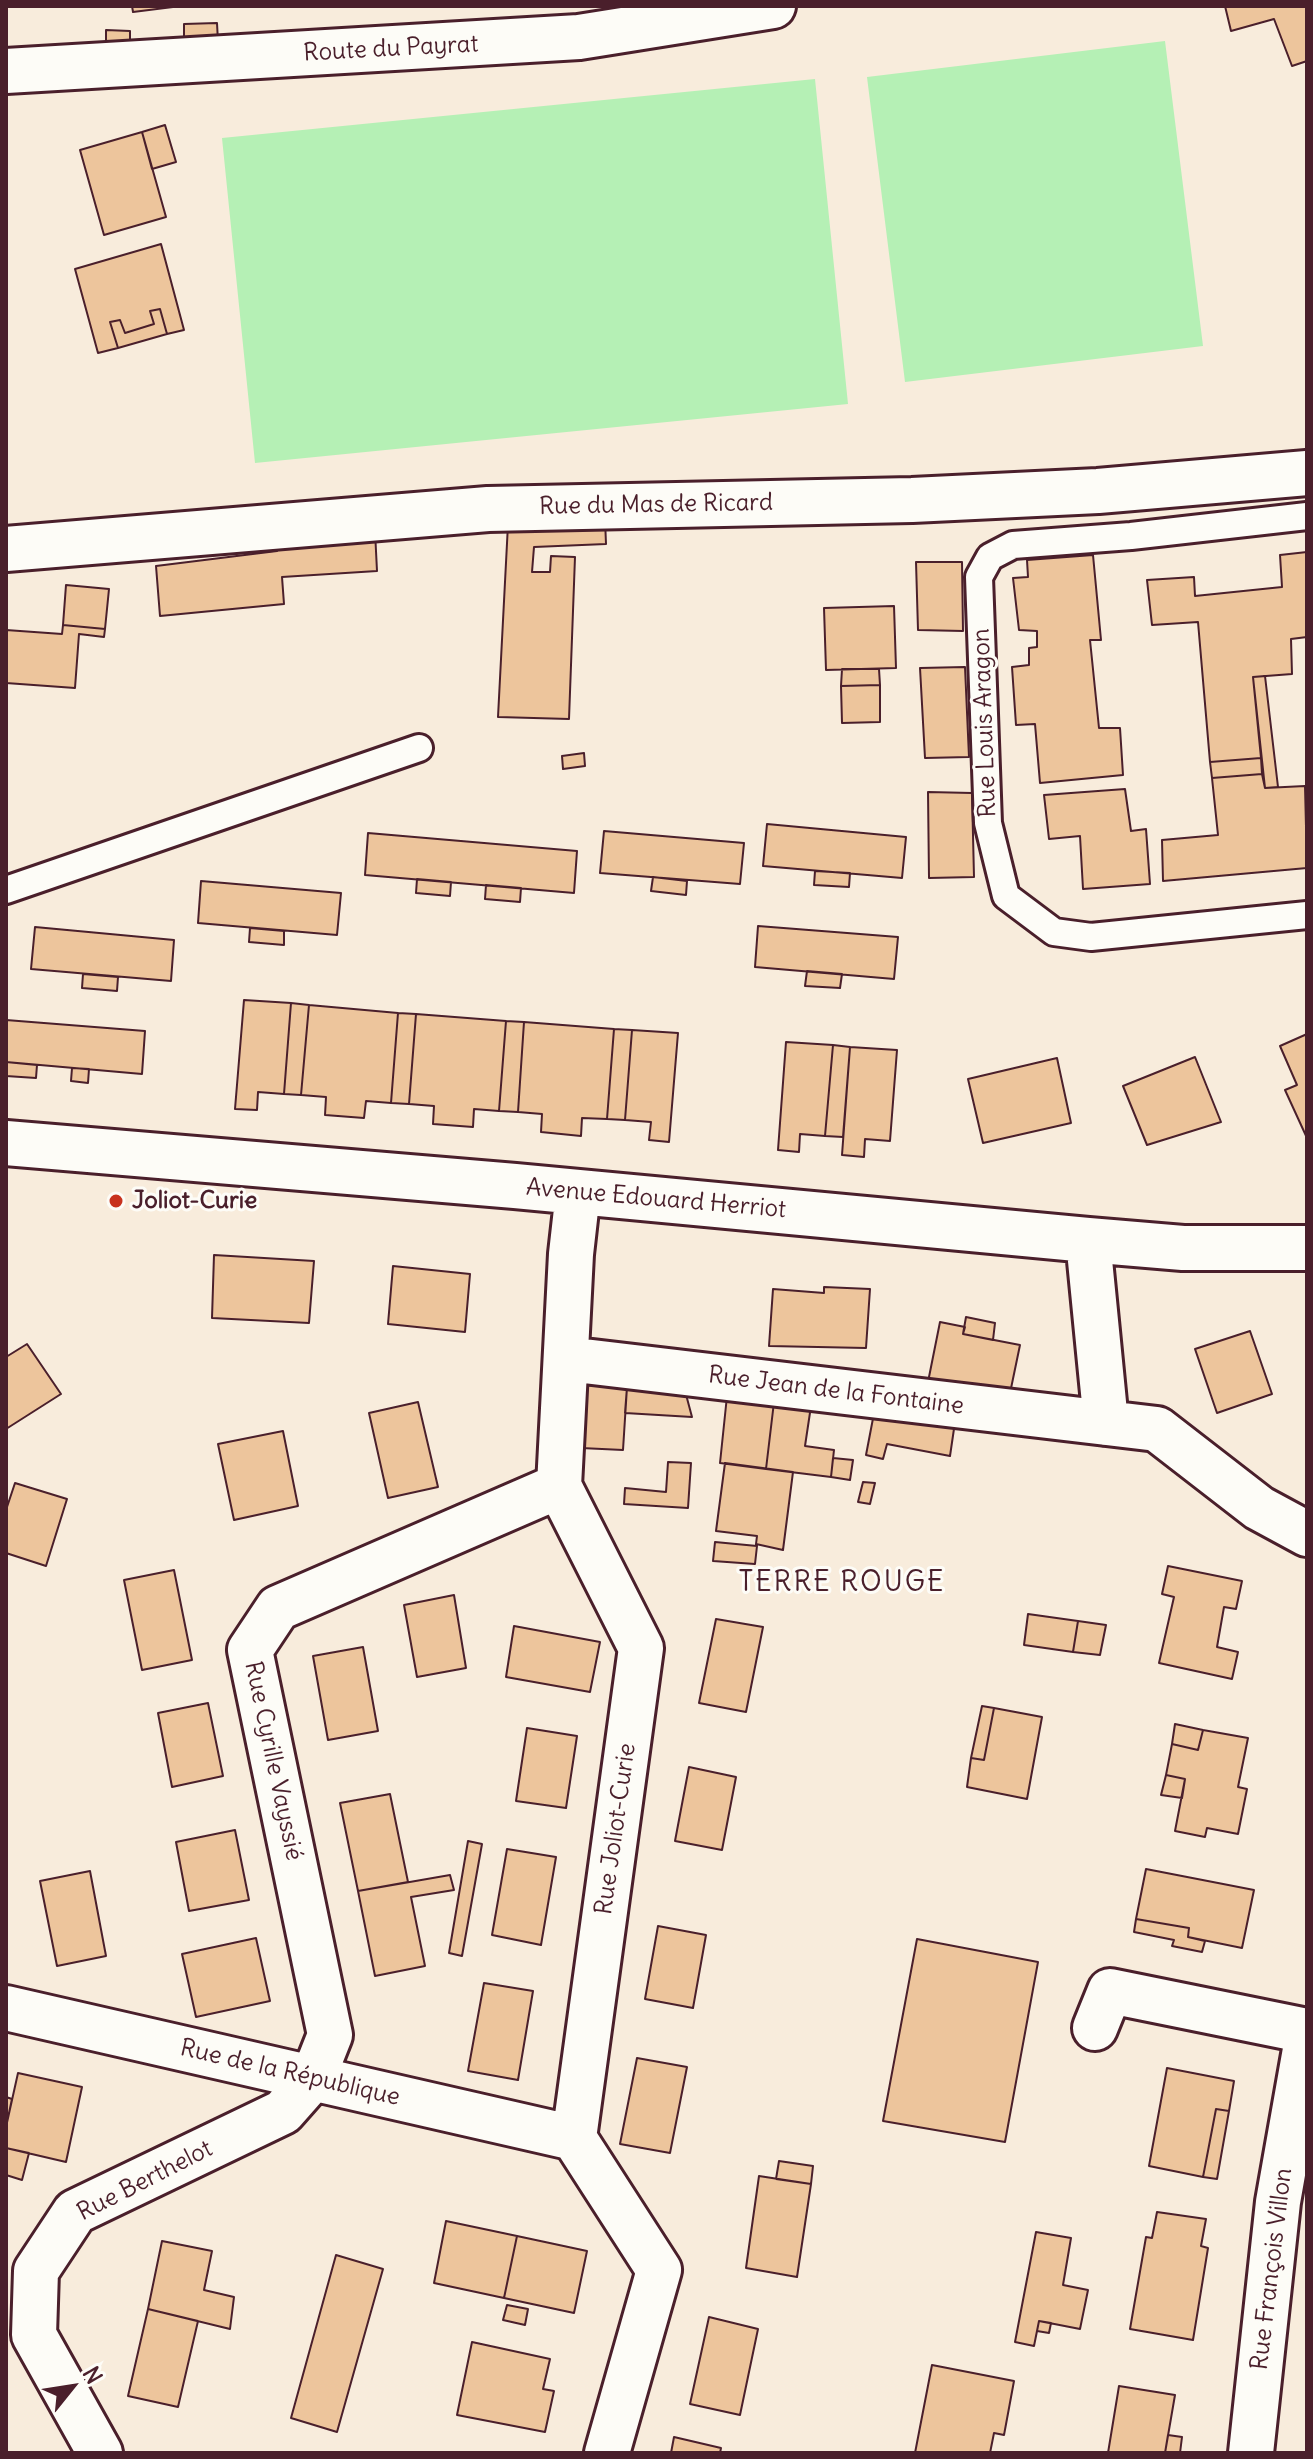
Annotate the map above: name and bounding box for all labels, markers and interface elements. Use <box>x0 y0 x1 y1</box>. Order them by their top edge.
street label: Route du Payrat <box>303 30 479 68</box>
street label: Rue du Mas de Ricard <box>539 489 773 521</box>
street label: Rue Louis Aragon <box>967 628 1003 818</box>
street label: Avenue Edouard Herriot <box>525 1173 787 1225</box>
place label: Joliot-Curie <box>132 1187 257 1215</box>
marker: Joliot-Curie <box>107 1192 125 1210</box>
street label: Rue Jean de la Fontaine <box>707 1361 965 1421</box>
district label: TERRE ROUGE <box>739 1566 945 1600</box>
street label: Rue Cyrille Vayssié <box>238 1659 308 1863</box>
street label: Rue Joliot-Curie <box>590 1741 642 1917</box>
street label: Rue de la République <box>177 2034 403 2112</box>
street label: Rue Berthelot <box>73 2135 217 2227</box>
street label: Rue François Villon <box>1245 2166 1299 2372</box>
north arrow <box>32 2347 112 2427</box>
text: N <box>77 2361 109 2389</box>

